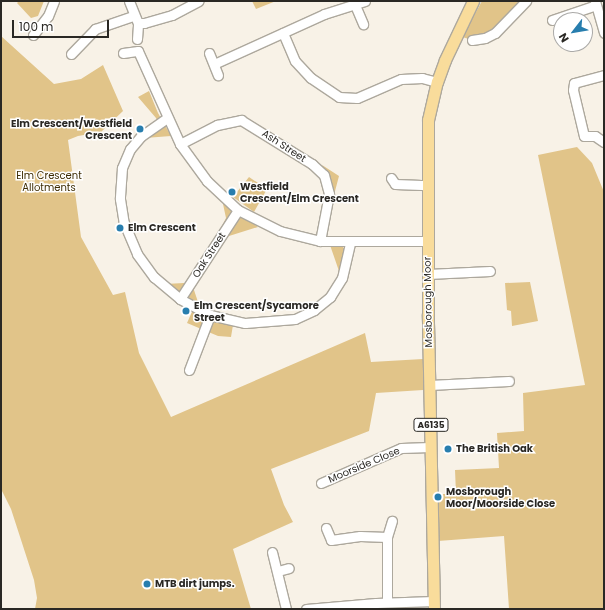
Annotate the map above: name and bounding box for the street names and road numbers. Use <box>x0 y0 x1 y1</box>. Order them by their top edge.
street label: Ash Street <box>260 127 308 165</box>
street label: Oak Street <box>190 230 228 280</box>
street label: Mosborough Moor <box>421 256 435 348</box>
road number: A6135 <box>413 418 449 432</box>
street label: Moorside Close <box>326 445 402 485</box>

